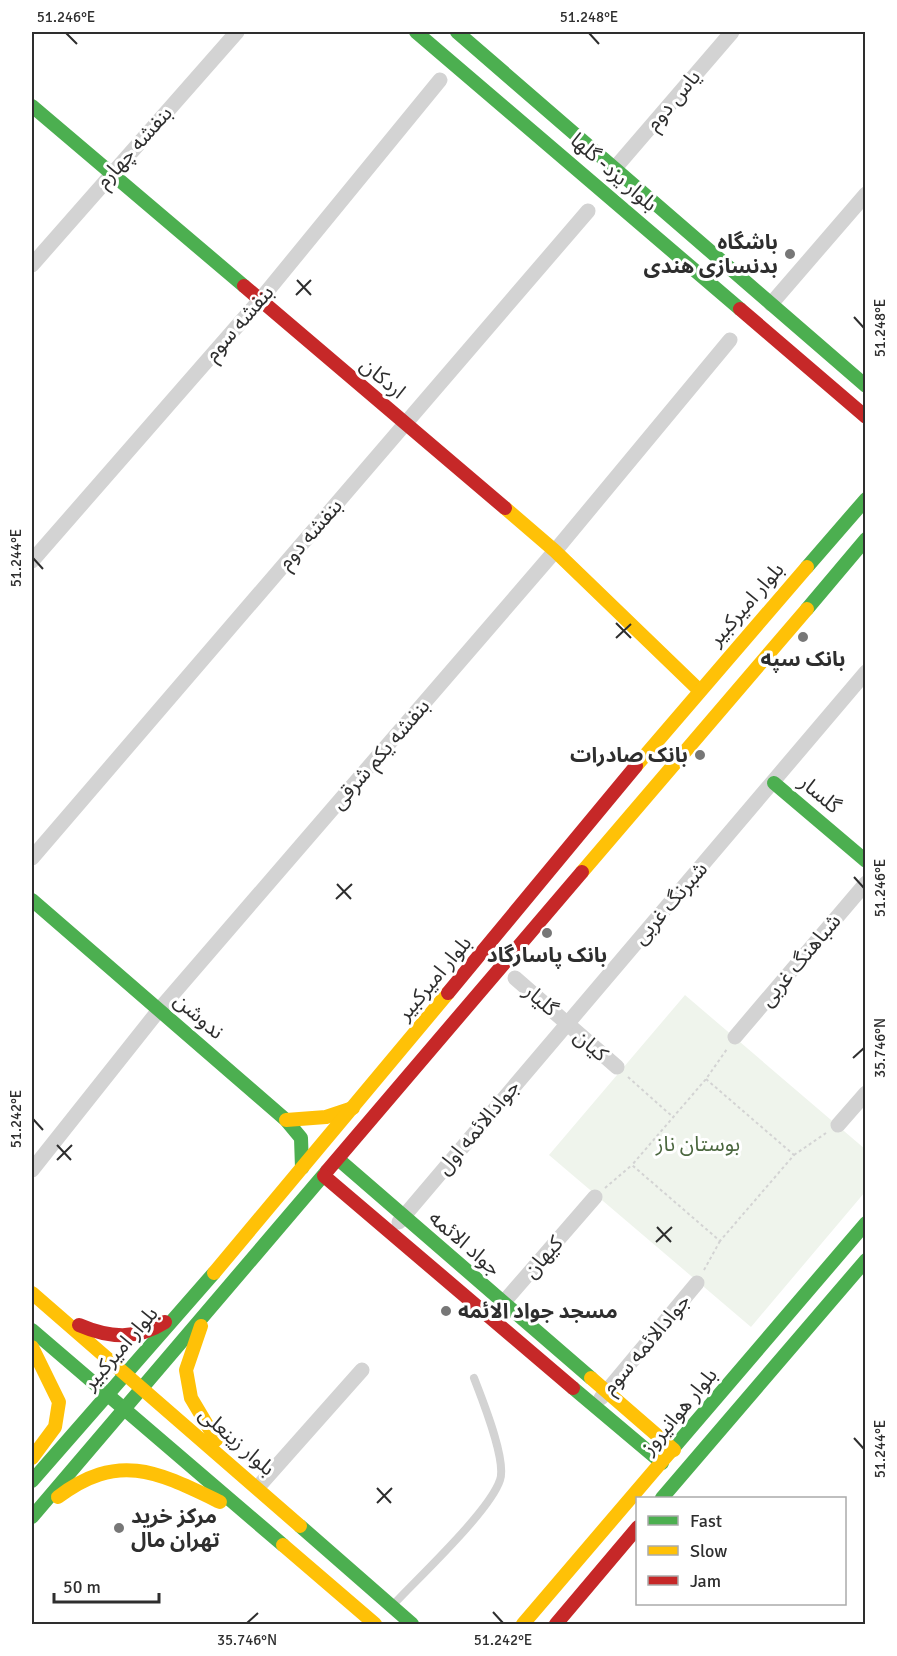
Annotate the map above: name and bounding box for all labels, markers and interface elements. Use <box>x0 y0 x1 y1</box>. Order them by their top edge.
text: 51.246°E <box>37 8 95 26</box>
text: 51.248°E <box>560 8 618 26</box>
street label: یاس دوم <box>640 64 708 138</box>
street label: بنفشه چهارم <box>90 100 180 196</box>
street label: بلوار یزد- گلها <box>565 127 663 217</box>
place label: باشگاه بدنسازی هندی <box>643 229 778 279</box>
marker: باشگاه بدنسازی هندی <box>783 247 797 261</box>
street label: بنفشه سوم <box>199 280 281 368</box>
text: 51.248°E <box>871 299 889 357</box>
street label: اردکان <box>355 352 411 404</box>
street label: بنفشه دوم <box>272 493 350 577</box>
text: 51.244°E <box>7 529 25 587</box>
street label: بلوار امیرکبیر <box>702 557 789 652</box>
marker: بانک سپه <box>796 630 810 644</box>
place label: بانک سپه <box>761 646 845 673</box>
street label: بنفشه یکم شرقی <box>325 693 437 816</box>
place label: بانک صادرات <box>570 742 688 768</box>
marker: بانک صادرات <box>693 748 707 762</box>
street label: گلسار <box>793 768 846 819</box>
street label: شبرنگ غربی <box>627 856 713 950</box>
text: 51.246°E <box>871 859 889 917</box>
street label: شباهنگ غربی <box>754 908 846 1012</box>
marker: بانک پاسارگاد <box>540 926 554 940</box>
street label: بلوار امیرکبیر <box>390 930 477 1026</box>
place label: بانک پاسارگاد <box>487 942 607 969</box>
street label: گلیار <box>518 978 564 1022</box>
street label: ندوشن <box>169 987 229 1045</box>
text: 35.746°N <box>871 1018 889 1078</box>
street label: کیان <box>569 1023 614 1067</box>
street label: جوادالائمه اول <box>431 1074 525 1180</box>
text: 51.242°E <box>7 1090 25 1148</box>
park label: بوستان ناز <box>655 1131 740 1157</box>
street label: جواد الائمه <box>424 1205 506 1281</box>
street label: کیهان <box>518 1230 569 1284</box>
street label: جوادالائمه سوم <box>596 1288 698 1402</box>
place label: مسجد جواد الائمه <box>458 1298 618 1324</box>
street label: بلوار امیرکبیر <box>76 1301 163 1396</box>
marker: مسجد جواد الائمه <box>439 1304 453 1318</box>
street label: بلوار هوانیروز <box>635 1362 723 1460</box>
street label: بلوار زینعلی <box>194 1401 280 1481</box>
text: 51.244°E <box>871 1420 889 1478</box>
legend <box>636 1497 846 1605</box>
place label: مرکز خرید تهران مال <box>131 1503 220 1553</box>
text: Fast <box>690 1510 722 1532</box>
marker: مرکز خرید تهران مال <box>112 1521 126 1535</box>
text: Slow <box>690 1540 727 1562</box>
scale bar <box>54 1566 159 1604</box>
text: Jam <box>690 1570 721 1592</box>
text: 50 m <box>63 1576 101 1598</box>
text: 35.746°N <box>217 1631 277 1649</box>
text: 51.242°E <box>474 1631 532 1649</box>

